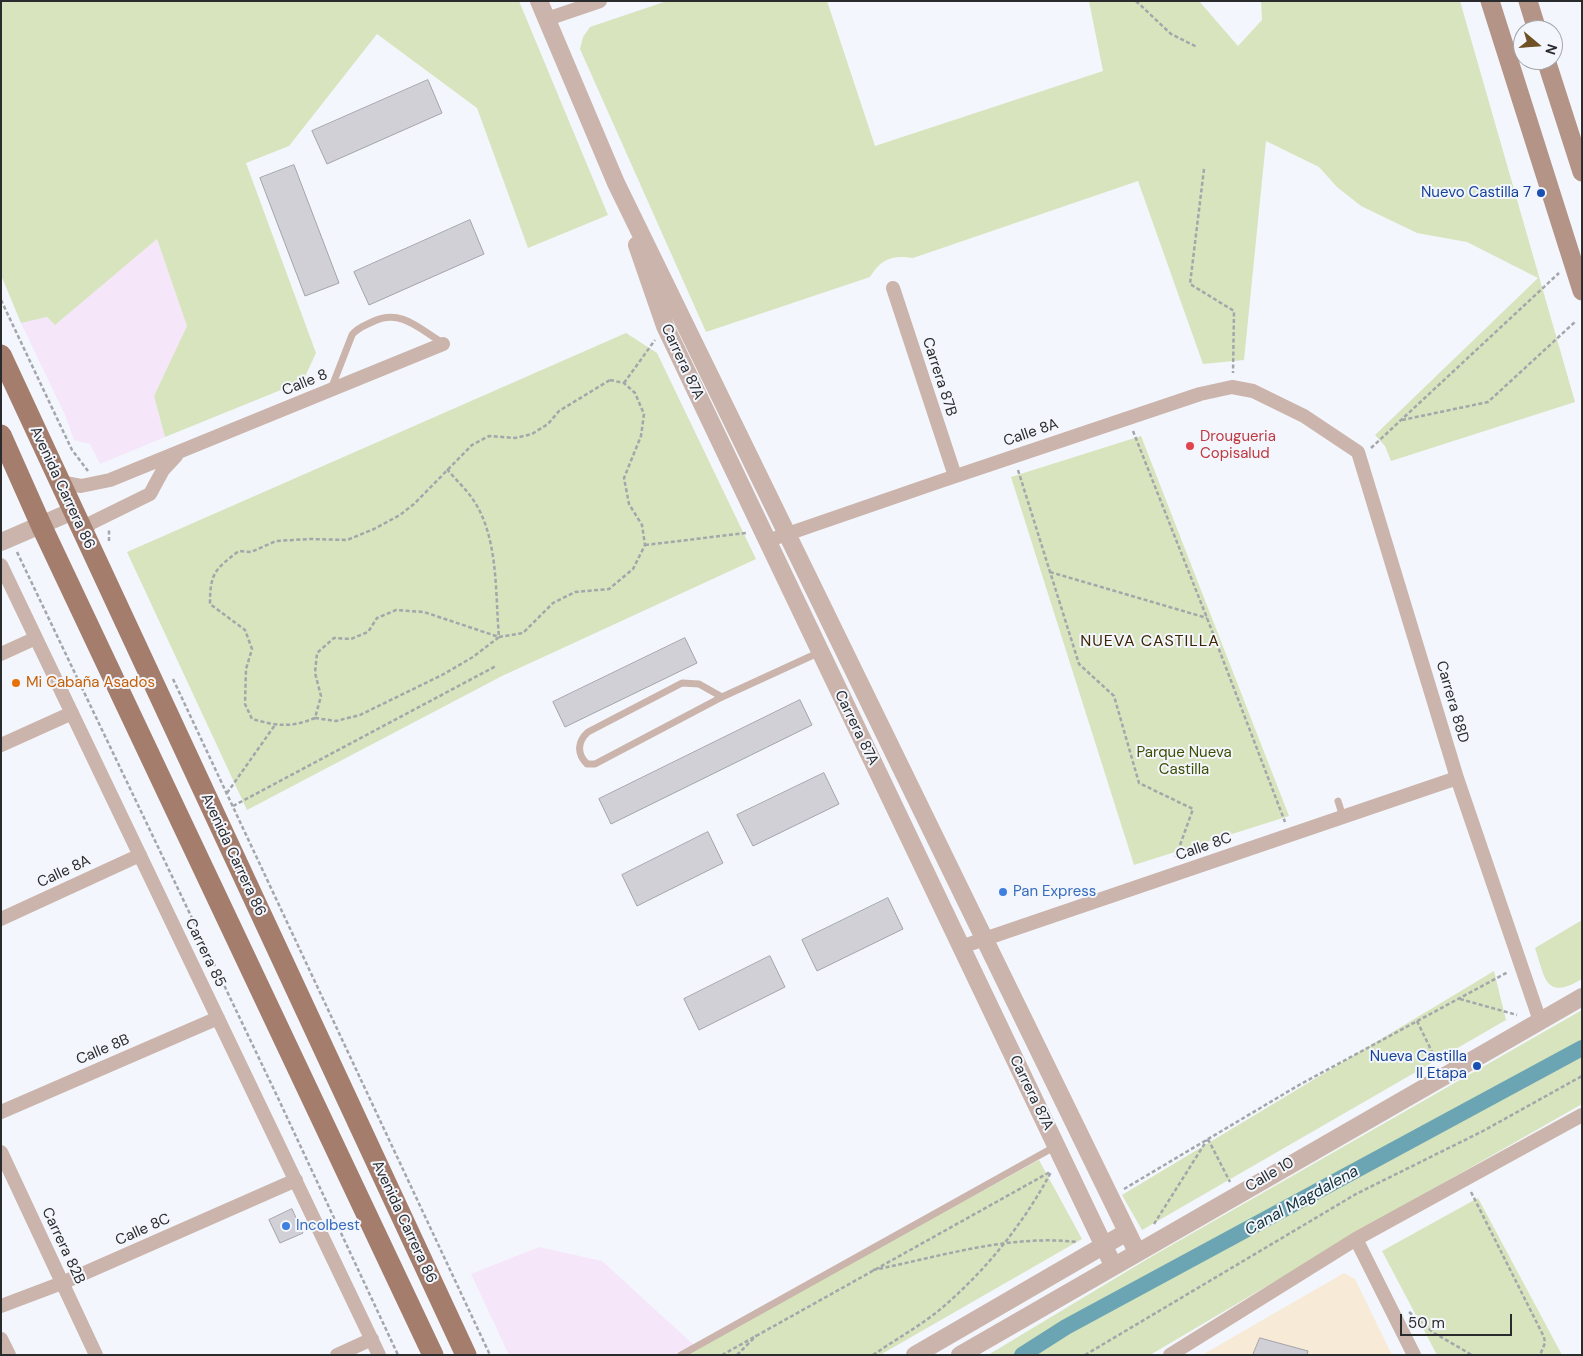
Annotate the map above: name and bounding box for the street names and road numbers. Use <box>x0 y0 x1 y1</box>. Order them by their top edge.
street label: Carrera 87A <box>657 321 707 403</box>
street label: Carrera 87B <box>918 335 960 419</box>
street label: Calle 8 <box>280 366 330 400</box>
street label: Calle 8A <box>1001 415 1061 451</box>
street label: Avenida Carrera 86 <box>26 424 98 552</box>
street label: Carrera 88D <box>1432 659 1472 745</box>
street label: Carrera 87A <box>830 687 882 769</box>
street label: Avenida Carrera 86 <box>197 791 269 919</box>
street label: Calle 8C <box>1174 829 1234 865</box>
street label: Calle 8A <box>34 852 94 892</box>
street label: Carrera 85 <box>181 916 229 990</box>
street label: Calle 8B <box>74 1031 132 1069</box>
street label: Carrera 87A <box>1005 1052 1057 1134</box>
street label: Calle 10 <box>1243 1154 1297 1196</box>
street label: Avenida Carrera 86 <box>368 1158 440 1286</box>
street label: Carrera 82B <box>37 1205 89 1287</box>
street label: Calle 8C <box>113 1210 173 1250</box>

